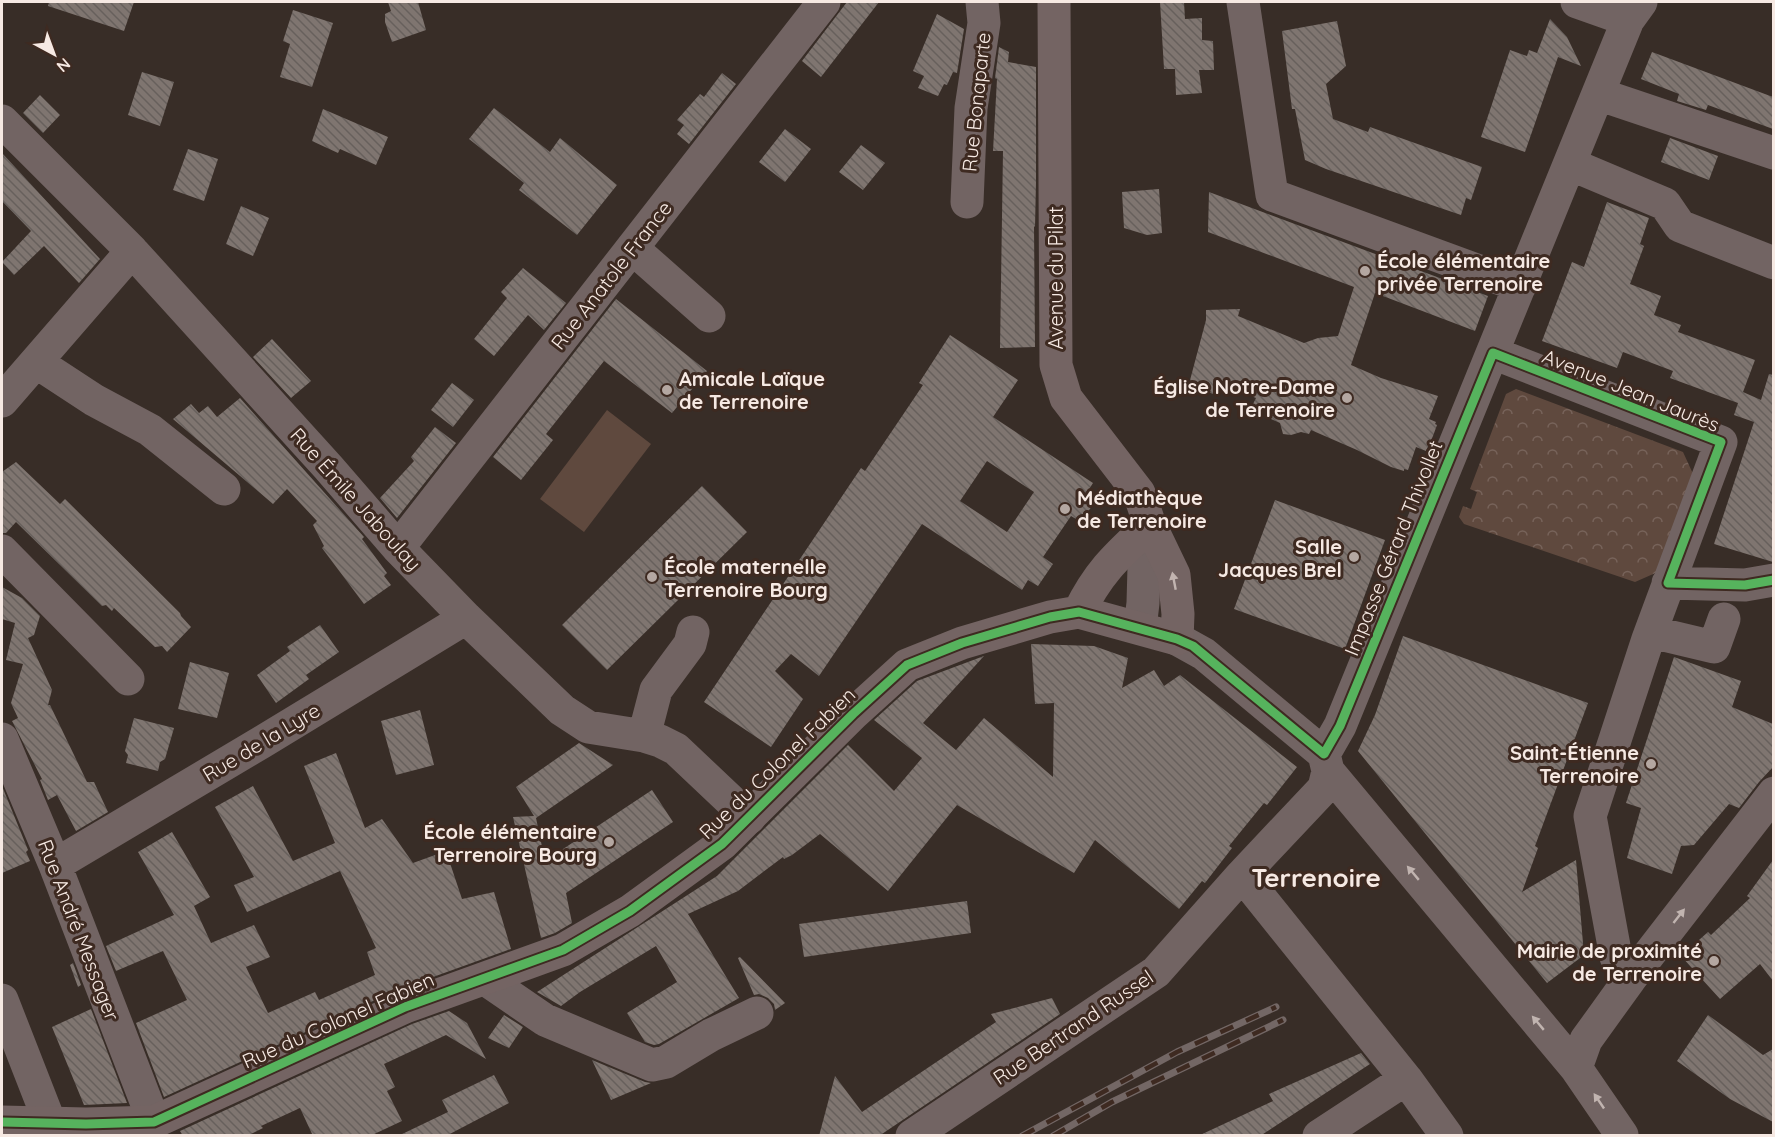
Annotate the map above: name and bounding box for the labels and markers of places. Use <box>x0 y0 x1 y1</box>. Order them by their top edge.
place label: École élémentaire privée Terrenoire <box>1377 248 1550 296</box>
marker: École élémentaire privée Terrenoire <box>1358 264 1372 278</box>
place label: Amicale Laïque de Terrenoire <box>679 366 825 414</box>
place label: Église Notre-Dame de Terrenoire <box>1153 374 1335 422</box>
marker: Amicale Laïque de Terrenoire <box>660 383 674 397</box>
marker: Église Notre-Dame de Terrenoire <box>1340 391 1354 405</box>
place label: Médiathèque de Terrenoire <box>1077 485 1207 533</box>
marker: Médiathèque de Terrenoire <box>1058 502 1072 516</box>
place label: Salle Jacques Brel <box>1218 534 1342 582</box>
marker: Salle Jacques Brel <box>1347 550 1361 564</box>
place label: École maternelle Terrenoire Bourg <box>664 554 828 602</box>
marker: École maternelle Terrenoire Bourg <box>645 570 659 584</box>
place label: Saint-Étienne Terrenoire <box>1510 740 1639 788</box>
marker: Saint-Étienne Terrenoire <box>1644 757 1658 771</box>
place label: École élémentaire Terrenoire Bourg <box>424 819 597 867</box>
marker: École élémentaire Terrenoire Bourg <box>602 835 616 849</box>
place label: Mairie de proximité de Terrenoire <box>1517 938 1702 986</box>
marker: Mairie de proximité de Terrenoire <box>1707 954 1721 968</box>

